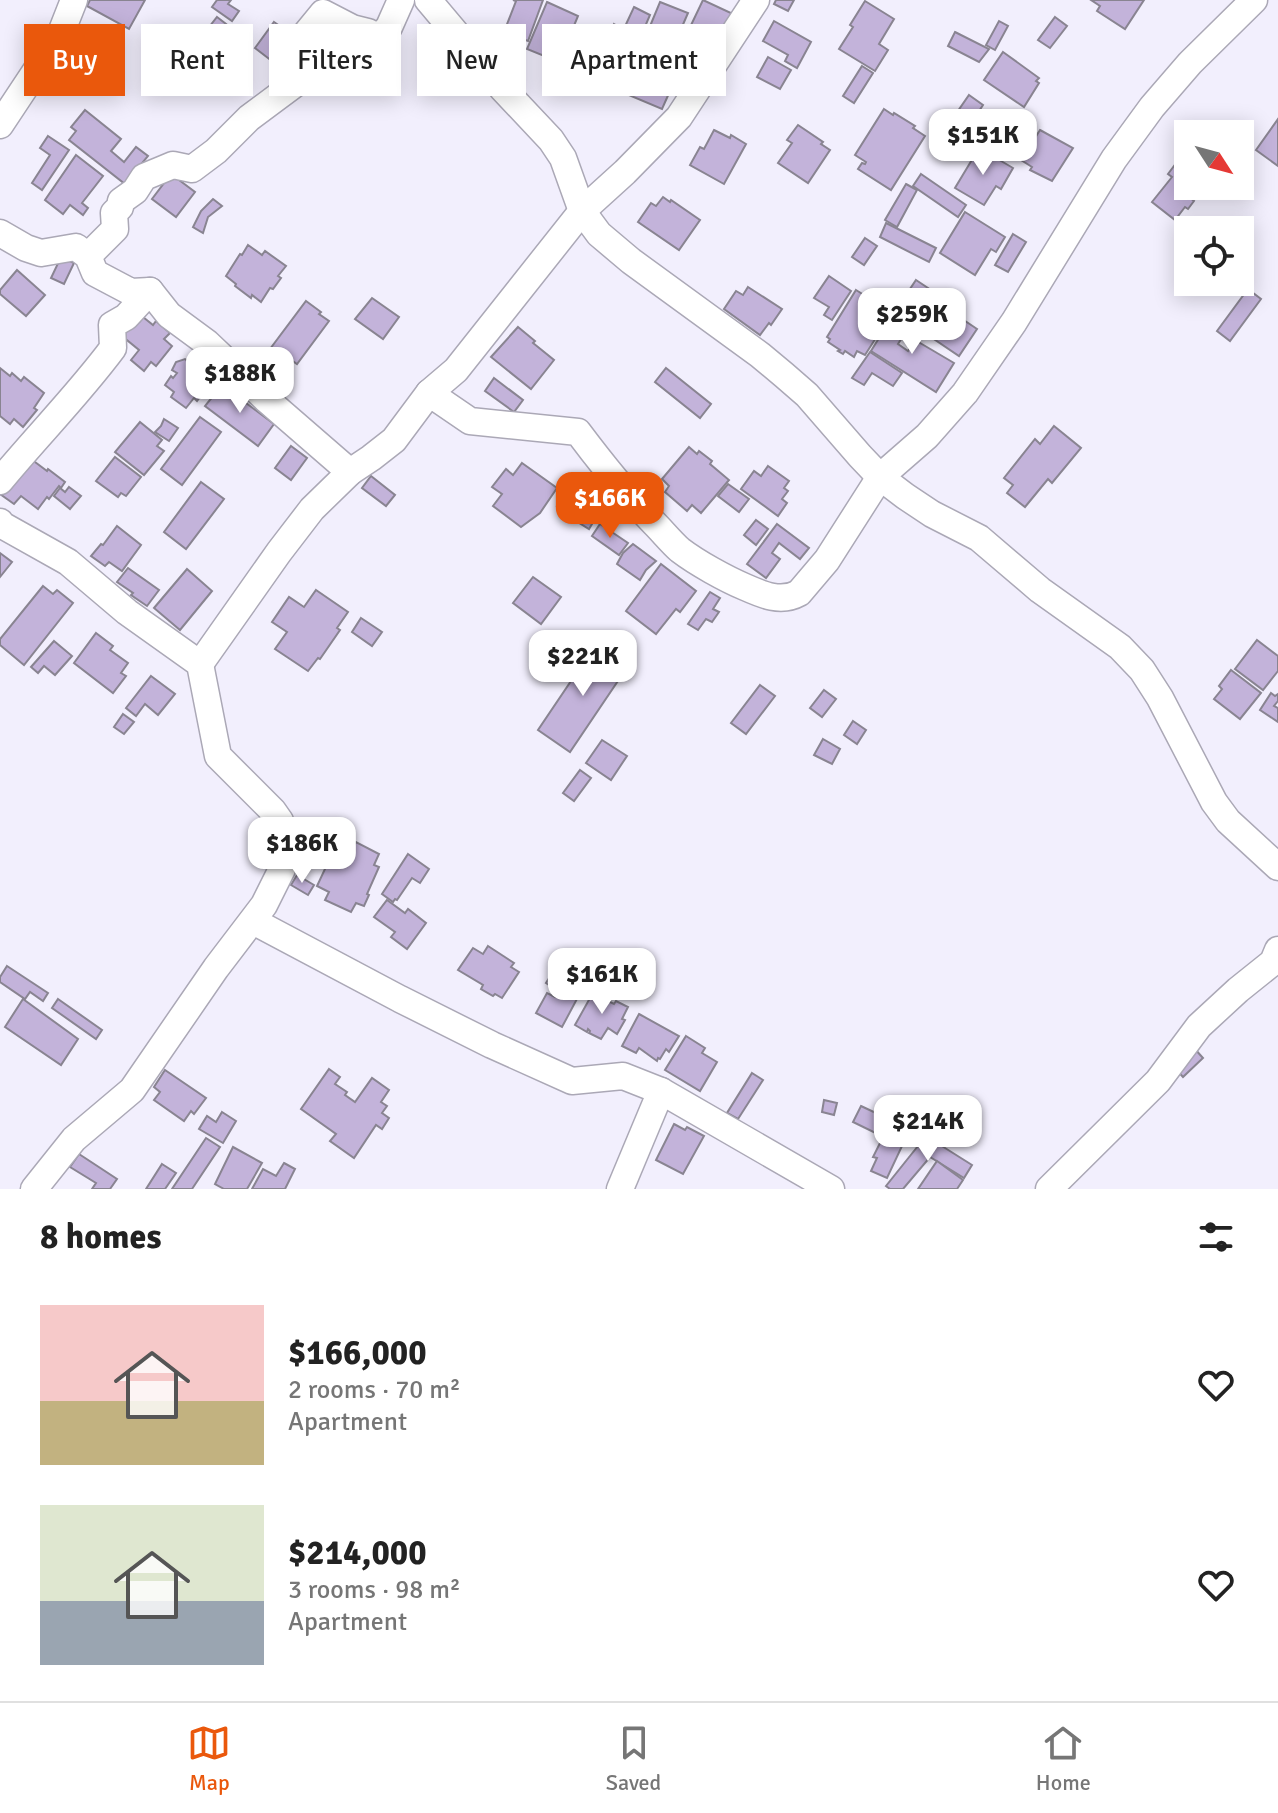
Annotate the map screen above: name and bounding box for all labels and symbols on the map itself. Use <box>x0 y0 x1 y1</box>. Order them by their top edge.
pin: $151K <box>927 109 1039 177</box>
north arrow <box>1174 120 1254 200</box>
pin: $259K <box>856 288 968 356</box>
pin: $188K <box>184 347 296 415</box>
pin: $166K <box>554 472 666 540</box>
pin: $221K <box>527 630 639 698</box>
pin: $186K <box>246 817 358 885</box>
pin: $161K <box>546 948 658 1016</box>
pin: $214K <box>872 1095 984 1163</box>

